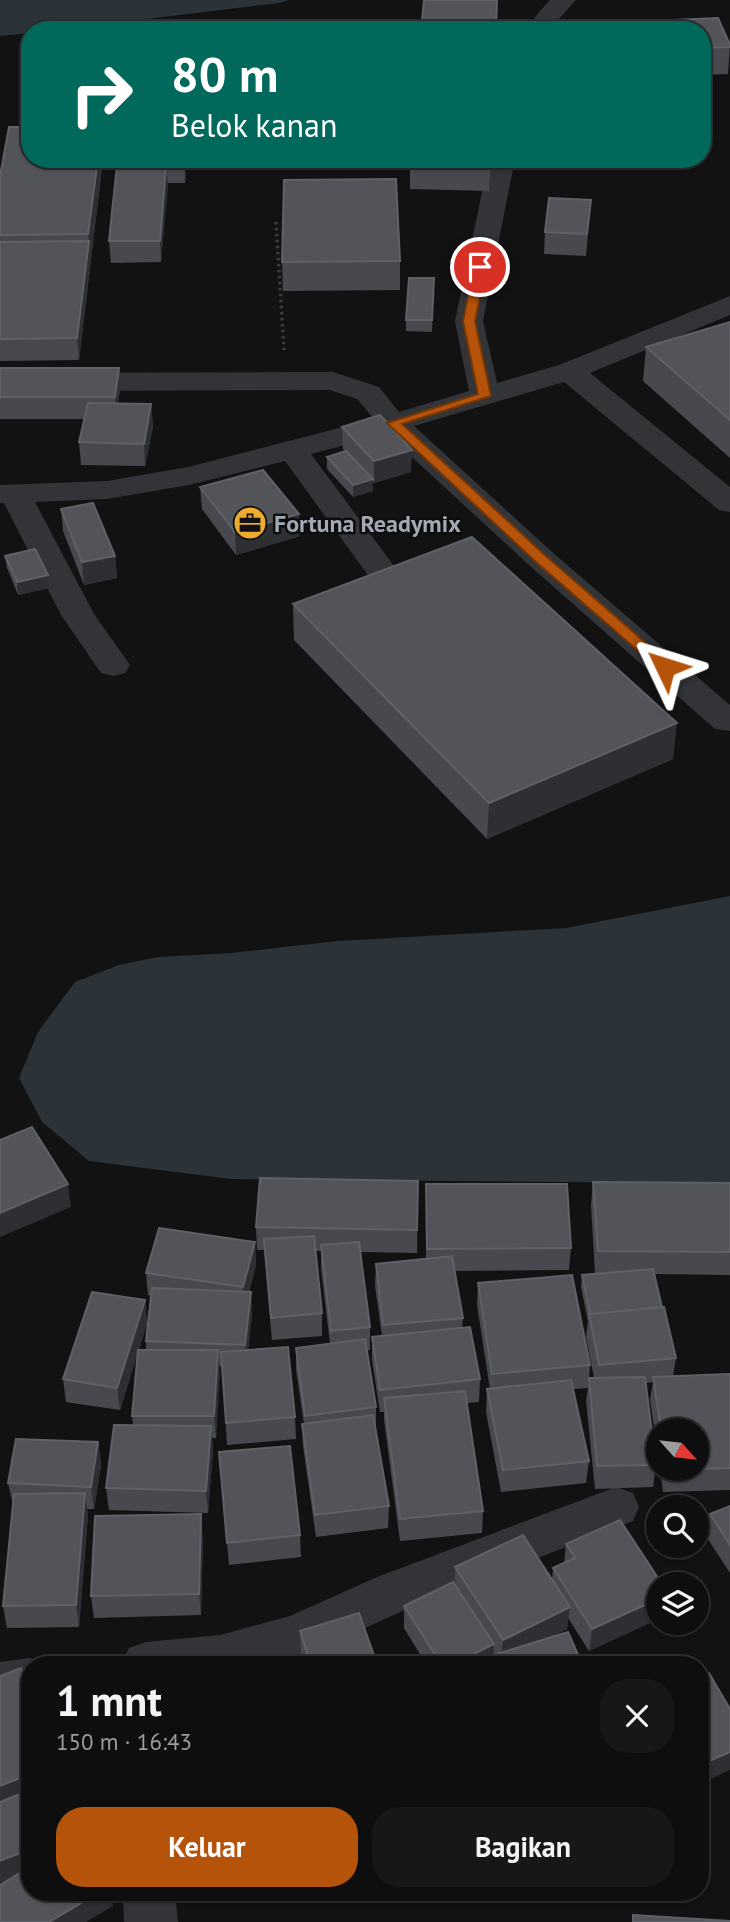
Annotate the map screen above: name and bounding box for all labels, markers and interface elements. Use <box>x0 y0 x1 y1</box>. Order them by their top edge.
text: 80 m <box>171 42 278 106</box>
icon: right <box>56 49 147 140</box>
text: Belok kanan <box>171 104 337 146</box>
pin <box>450 237 510 297</box>
icon: arrive <box>461 248 499 286</box>
office icon: Fortuna Readymix <box>231 504 269 542</box>
place label: Fortuna Readymix <box>274 508 461 539</box>
position arrow <box>628 630 702 704</box>
north arrow <box>646 1418 709 1480</box>
map controls <box>646 1418 709 1635</box>
button: search <box>646 1495 709 1558</box>
button: layers <box>646 1572 709 1635</box>
text: 1 mnt <box>56 1673 162 1728</box>
button: close <box>600 1679 674 1753</box>
text: 150 m · 16:43 <box>56 1727 192 1756</box>
button: Keluar <box>56 1807 358 1887</box>
button: Bagikan <box>372 1807 674 1887</box>

